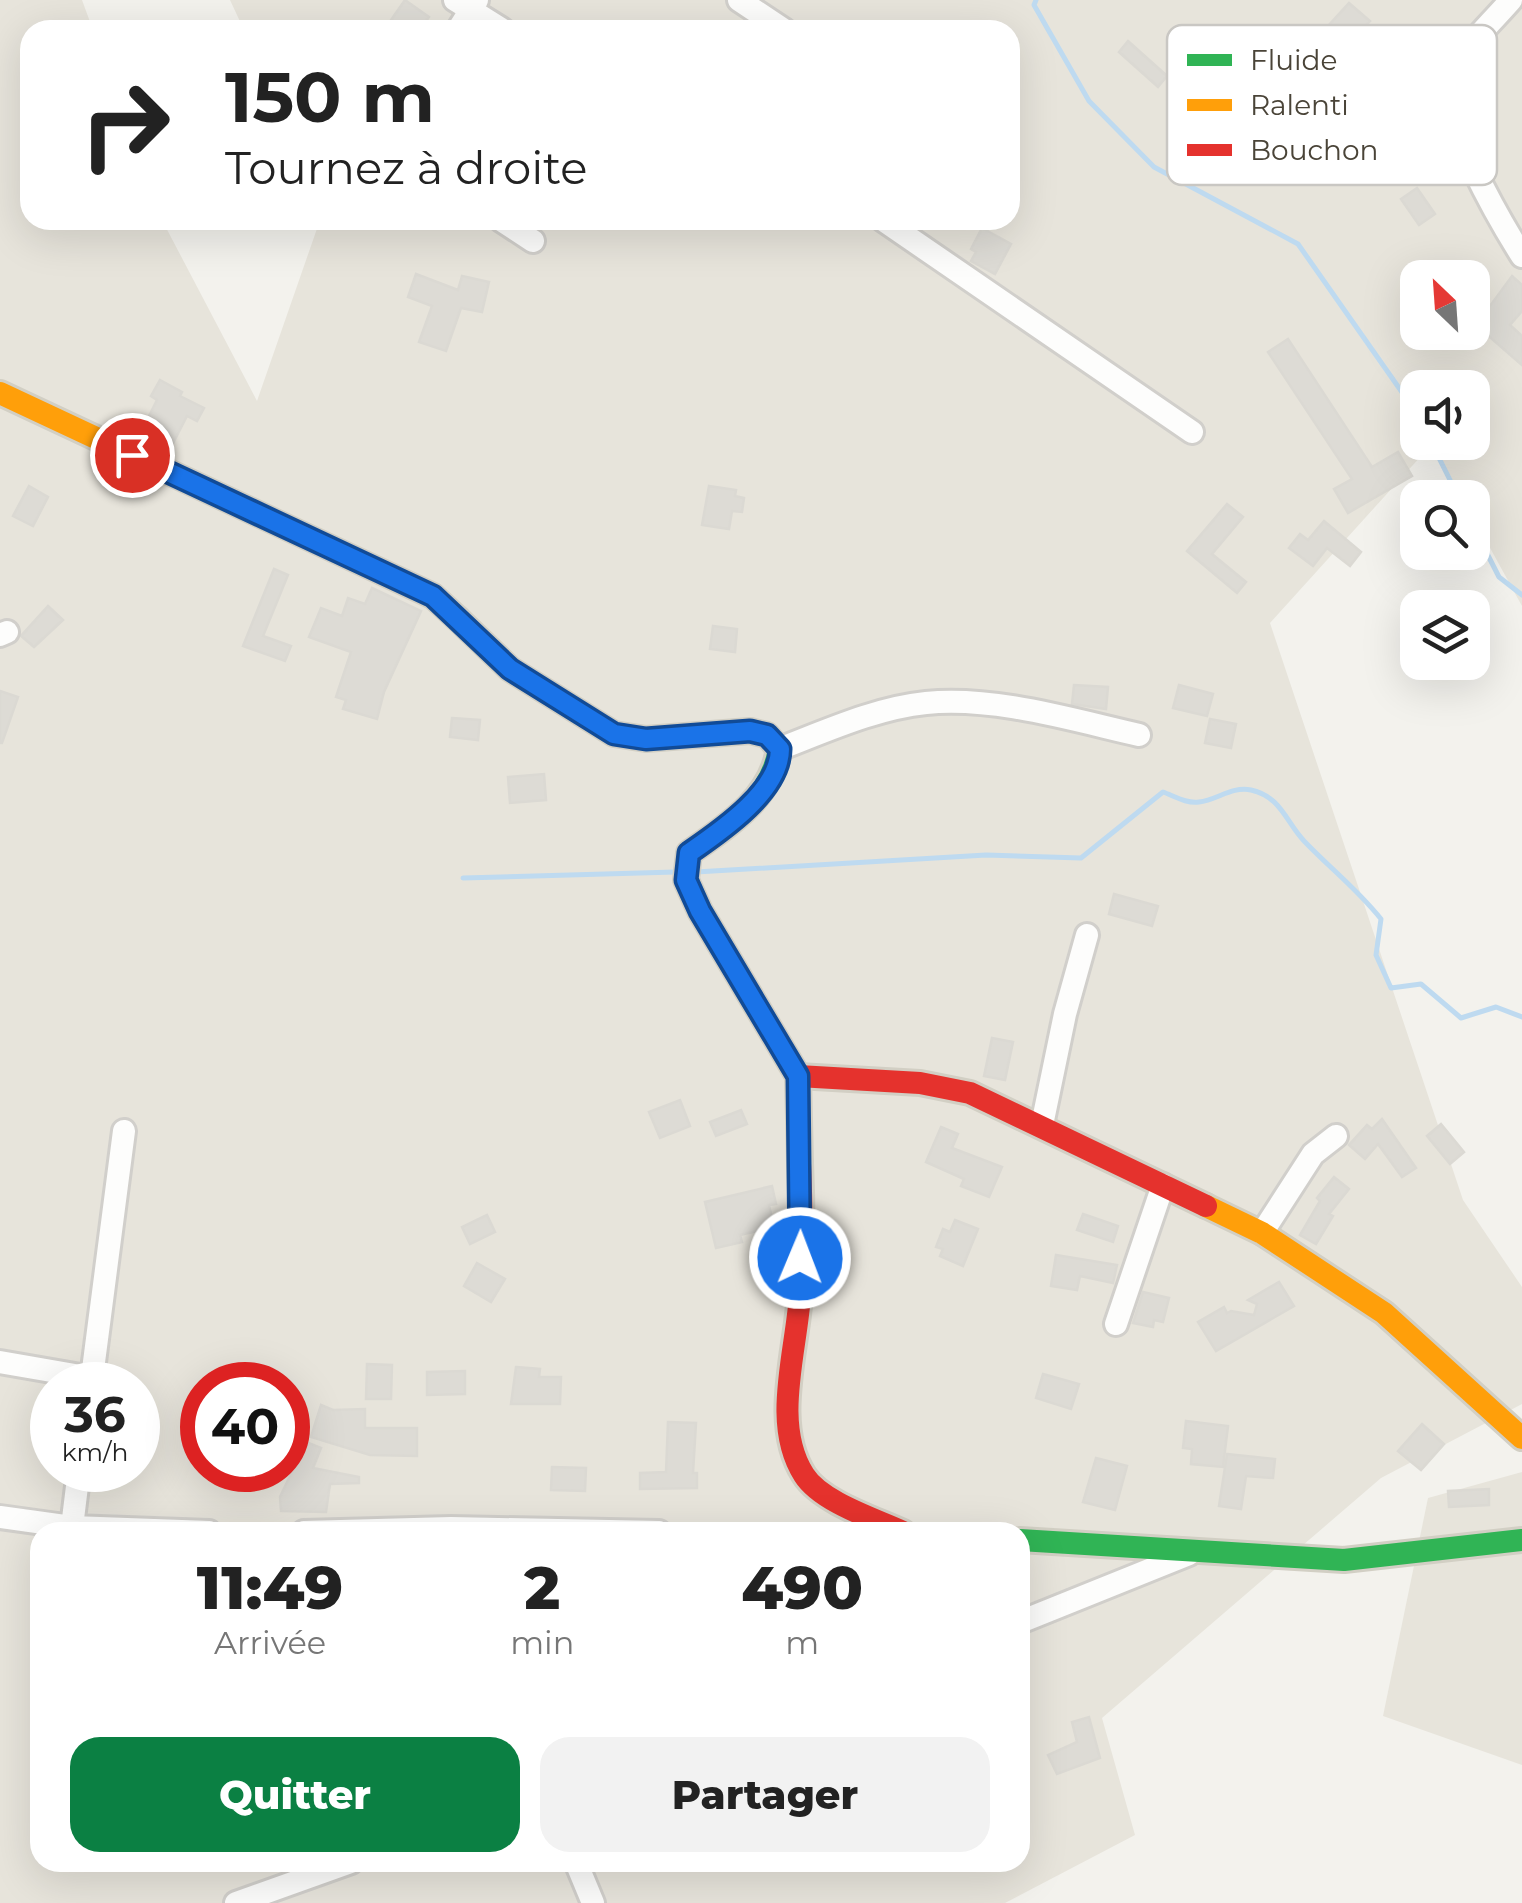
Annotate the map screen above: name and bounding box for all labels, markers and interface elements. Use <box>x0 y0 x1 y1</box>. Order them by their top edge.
legend <box>1167 25 1497 185</box>
text: Fluide <box>1250 43 1338 77</box>
text: 150 m <box>225 54 435 140</box>
icon: right <box>60 60 190 190</box>
text: Ralenti <box>1250 88 1349 122</box>
text: Bouchon <box>1250 133 1378 167</box>
text: Tournez à droite <box>225 140 588 195</box>
north arrow <box>1400 260 1490 350</box>
map controls <box>1400 260 1490 680</box>
button: sound <box>1400 370 1490 460</box>
pin <box>90 413 175 498</box>
icon: arrive <box>105 428 160 483</box>
button: search <box>1400 480 1490 570</box>
button: layers <box>1400 590 1490 680</box>
position arrow <box>748 1206 852 1310</box>
speed limit sign: 40 <box>180 1362 310 1492</box>
text: 36 <box>64 1384 126 1445</box>
text: km/h <box>62 1437 128 1467</box>
text: 11:49 <box>197 1551 343 1624</box>
text: 2 <box>524 1551 560 1624</box>
text: 490 <box>741 1551 863 1624</box>
text: Arrivée <box>214 1623 326 1662</box>
text: min <box>510 1623 574 1662</box>
text: m <box>785 1623 819 1662</box>
button: Quitter <box>70 1737 520 1852</box>
button: Partager <box>540 1737 990 1852</box>

